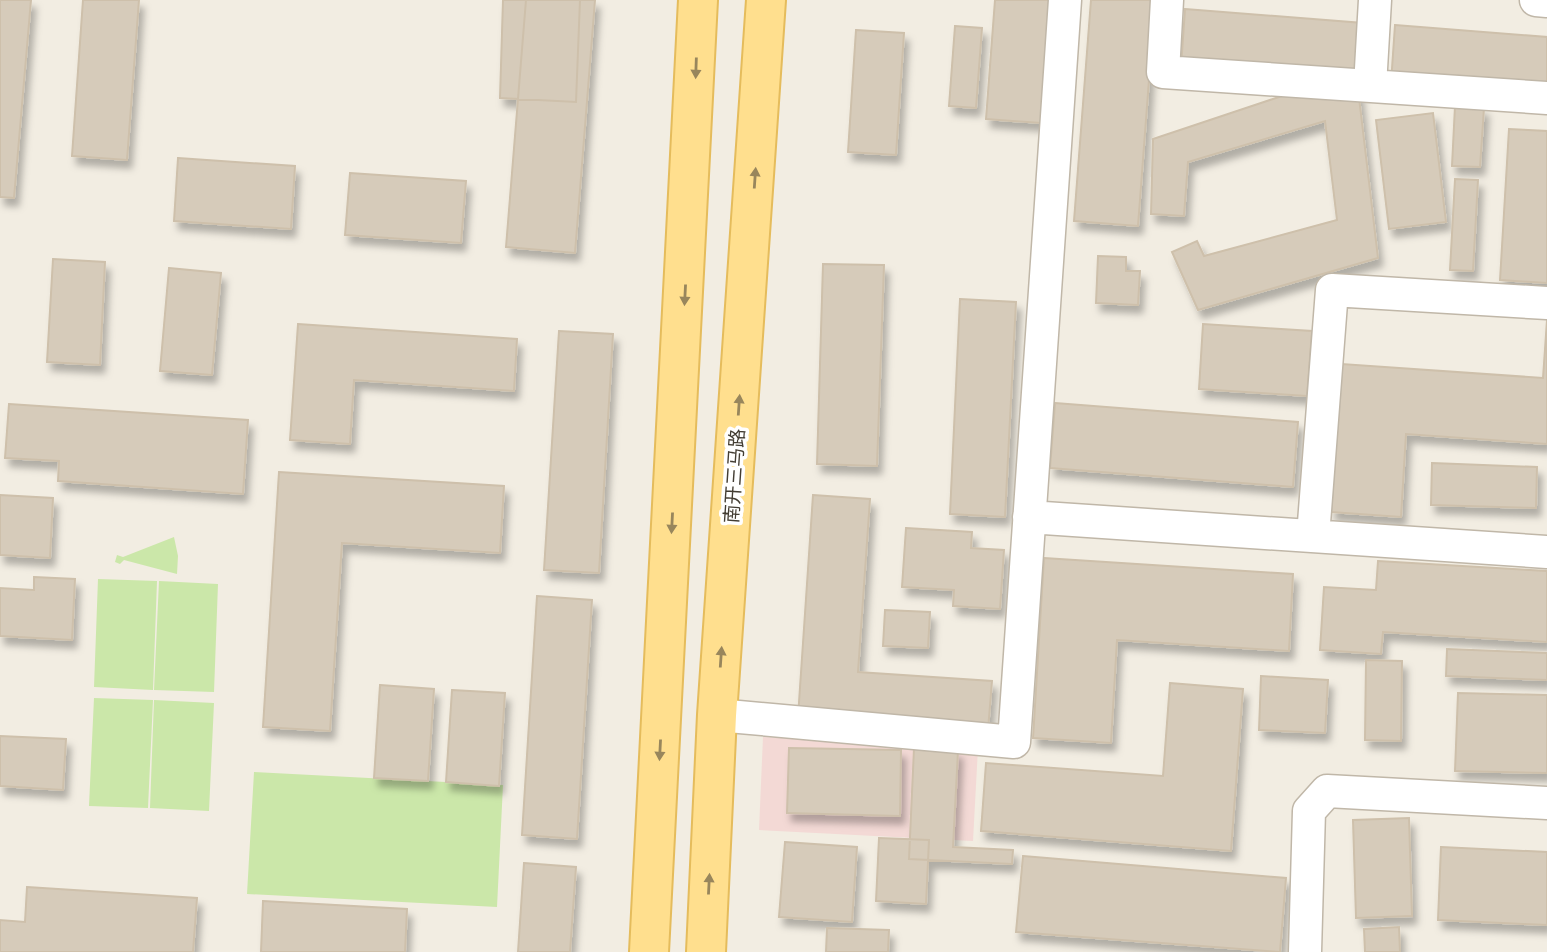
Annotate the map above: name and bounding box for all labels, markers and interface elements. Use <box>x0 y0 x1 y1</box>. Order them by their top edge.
one-way arrow <box>690 57 701 79</box>
one-way arrow <box>749 167 760 189</box>
one-way arrow <box>679 285 690 307</box>
one-way arrow <box>734 394 745 416</box>
street label: 南开三马路 <box>720 428 749 524</box>
one-way arrow <box>667 512 678 534</box>
one-way arrow <box>716 645 727 667</box>
one-way arrow <box>654 739 665 761</box>
one-way arrow <box>704 873 715 895</box>

